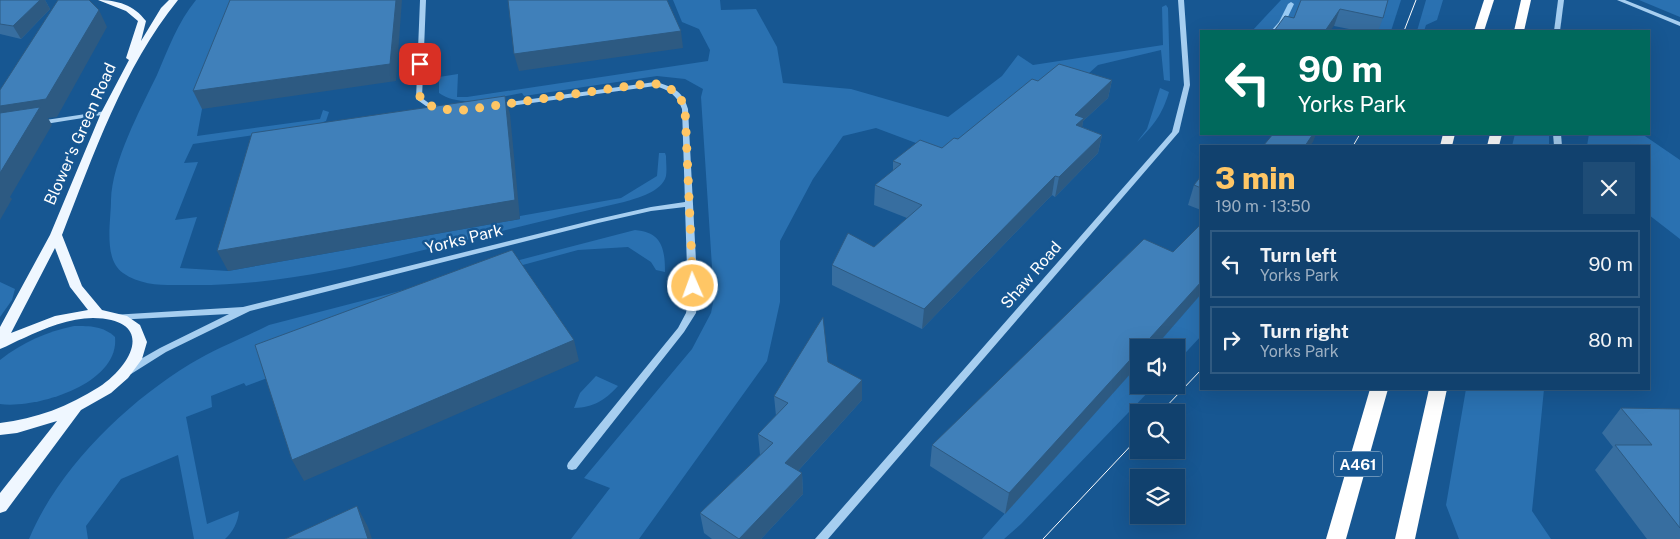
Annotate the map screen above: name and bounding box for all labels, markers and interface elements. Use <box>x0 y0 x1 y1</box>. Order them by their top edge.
pin <box>399 43 441 85</box>
text: 90 m <box>1298 49 1383 90</box>
icon: arrive <box>406 50 434 78</box>
icon: left <box>1215 50 1280 115</box>
street label: Blower's Green Road <box>40 60 120 208</box>
text: Yorks Park <box>1298 91 1406 117</box>
text: 3 min <box>1215 160 1296 196</box>
button: close <box>1583 162 1635 214</box>
text: 190 m · 13:50 <box>1215 197 1311 216</box>
street label: Yorks Park <box>423 220 505 258</box>
street label: Shaw Road <box>997 238 1065 312</box>
text: Turn left <box>1260 244 1337 266</box>
icon: left <box>1217 250 1245 278</box>
text: 90 m <box>1589 253 1633 275</box>
position arrow <box>666 259 718 311</box>
text: Yorks Park <box>1260 266 1339 285</box>
text: Turn right <box>1260 320 1349 342</box>
icon: right <box>1217 326 1245 354</box>
text: 80 m <box>1588 329 1633 351</box>
map controls <box>1130 339 1185 524</box>
button: sound <box>1130 339 1185 394</box>
text: Yorks Park <box>1260 342 1339 361</box>
button: search <box>1130 404 1185 459</box>
road number: A461 <box>1334 452 1382 476</box>
button: layers <box>1130 469 1185 524</box>

